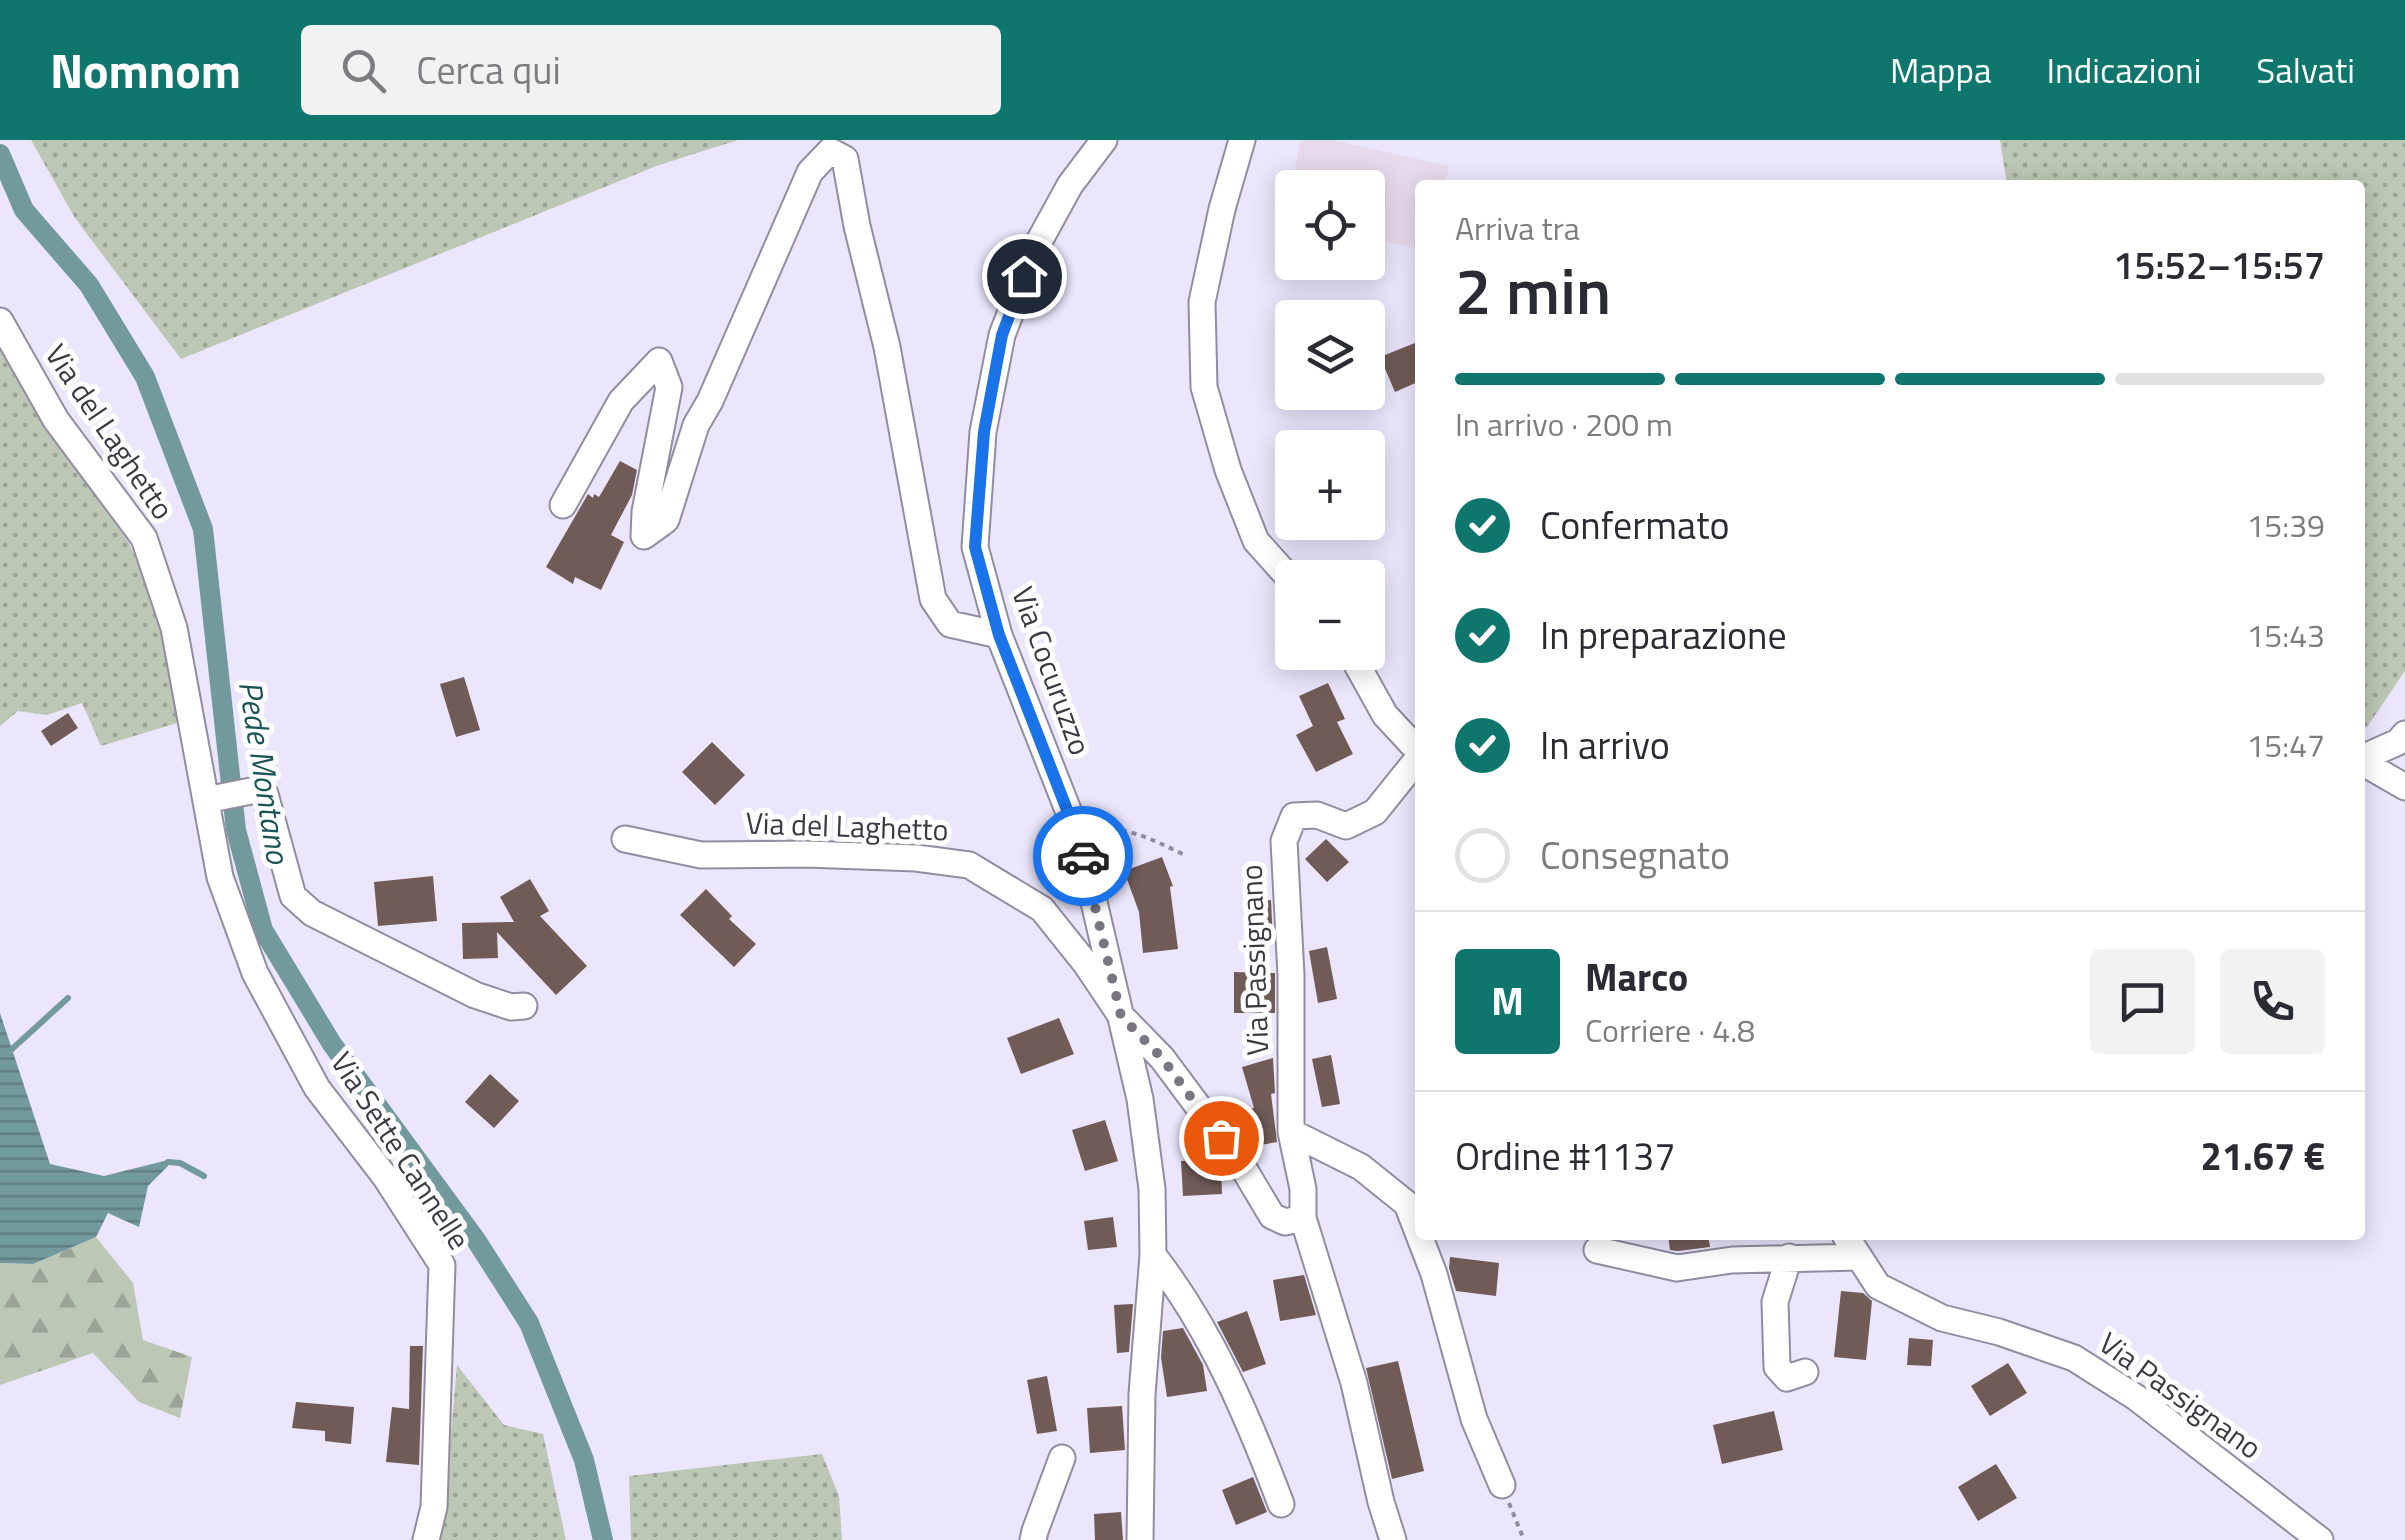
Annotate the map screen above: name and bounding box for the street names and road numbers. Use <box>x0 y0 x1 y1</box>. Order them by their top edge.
street label: Via del Laghetto <box>34 334 186 528</box>
street label: Via Cocuruzzo <box>1000 580 1104 761</box>
street label: Via del Laghetto <box>745 799 949 853</box>
street label: Via Passignano <box>1228 864 1280 1056</box>
street label: Via Sette Cannelle <box>320 1043 482 1258</box>
street label: Via Passignano <box>2090 1320 2271 1470</box>

